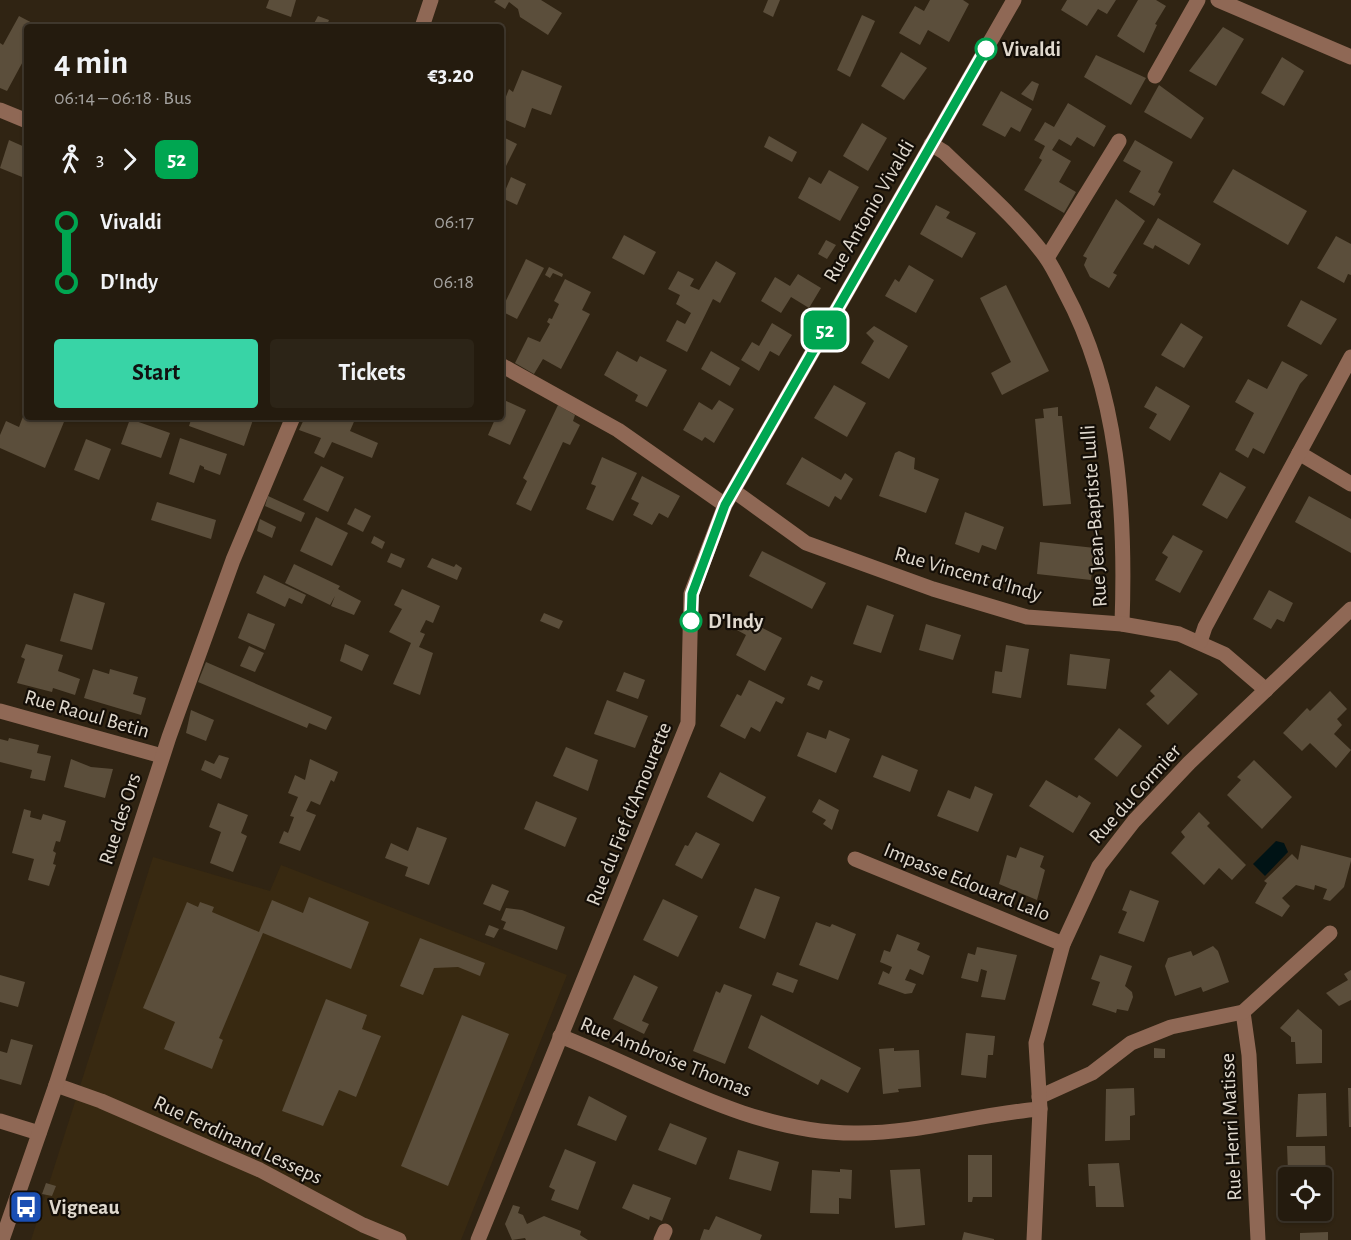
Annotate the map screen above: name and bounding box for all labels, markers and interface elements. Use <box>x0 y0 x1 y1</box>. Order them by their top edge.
marker: Vivaldi <box>975 38 997 60</box>
place label: Vivaldi <box>1002 39 1061 60</box>
text: 4 min <box>54 47 128 80</box>
text: €3.20 <box>427 64 474 86</box>
text: 06:14 – 06:18 · Bus <box>54 88 192 108</box>
street label: Rue Antonio Vivaldi <box>820 136 918 286</box>
icon: walk <box>54 143 87 176</box>
icon: forward <box>113 143 146 176</box>
text: 3 <box>96 149 104 169</box>
text: 52 <box>167 149 186 170</box>
text: Vivaldi <box>100 211 162 233</box>
text: 06:17 <box>434 212 474 232</box>
text: D'Indy <box>100 271 158 293</box>
text: 06:18 <box>433 272 474 292</box>
line badge: 52 <box>798 310 852 350</box>
text: 52 <box>816 320 834 341</box>
button: Start <box>54 339 258 408</box>
button: Tickets <box>270 339 474 408</box>
street label: Rue Jean-Baptiste Lulli <box>1077 424 1111 608</box>
street label: Rue Vincent d'Indy <box>892 543 1044 605</box>
marker: D'Indy <box>680 610 702 632</box>
place label: D'Indy <box>708 611 764 632</box>
street label: Rue Raoul Betin <box>22 686 152 742</box>
street label: Rue du Fief d'Amourette <box>583 719 675 909</box>
street label: Rue du Cormier <box>1085 740 1185 848</box>
street label: Rue des Ors <box>95 771 145 867</box>
street label: Impasse Edouard Lalo <box>881 839 1053 925</box>
street label: Rue Ambroise Thomas <box>577 1013 755 1101</box>
street label: Rue Henri Matisse <box>1217 1053 1245 1201</box>
street label: Rue Ferdinand Lesseps <box>151 1092 325 1188</box>
map controls <box>1278 1167 1332 1221</box>
button: locate <box>1278 1167 1332 1221</box>
bus stop icon: Vigneau <box>8 1189 44 1225</box>
place label: Vigneau <box>49 1197 119 1218</box>

